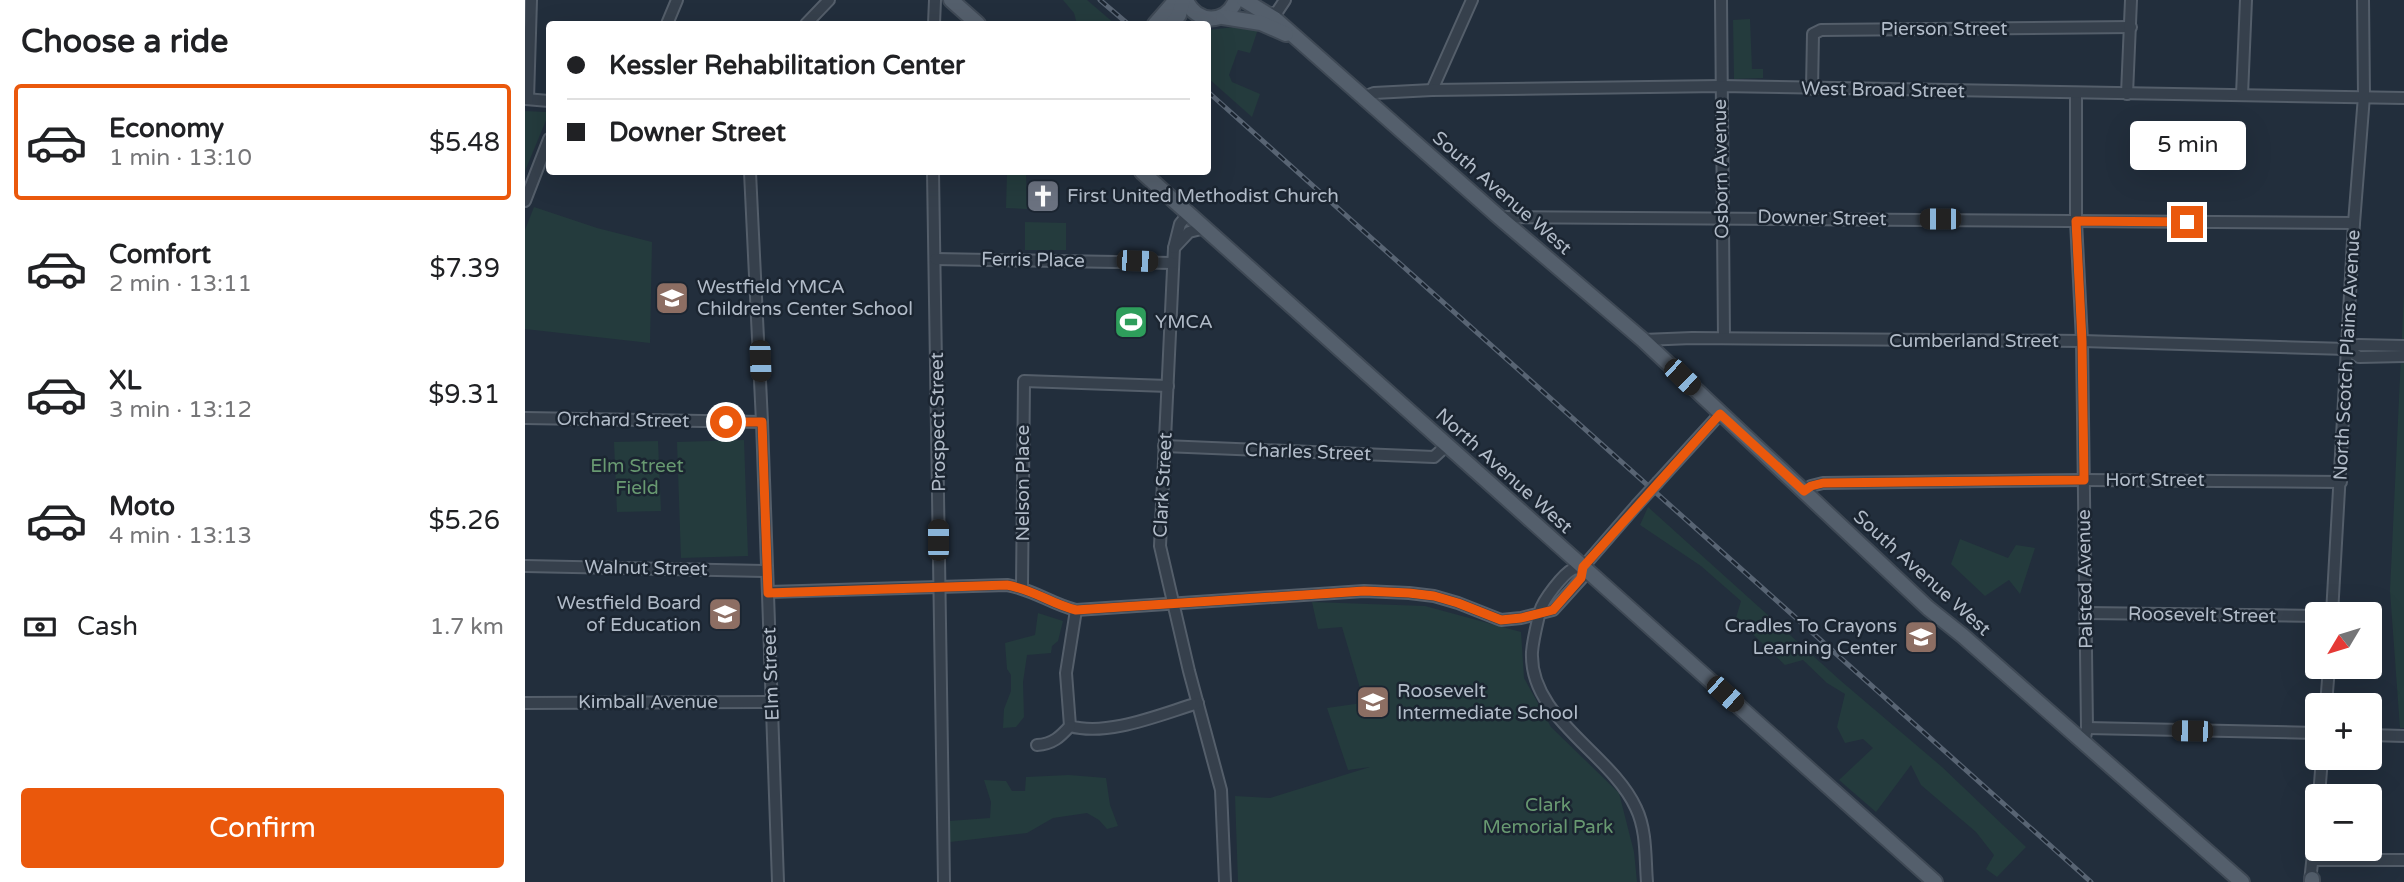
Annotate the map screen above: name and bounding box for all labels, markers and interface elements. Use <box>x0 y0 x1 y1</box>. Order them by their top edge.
street label: Pierson Street <box>1881 18 2007 40</box>
text: Choose a ride <box>21 23 228 61</box>
text: Kessler Rehabilitation Center <box>609 50 965 81</box>
street label: West Broad Street <box>1801 78 1965 102</box>
street label: Osborn Avenue <box>1709 99 1733 239</box>
icon: car <box>25 111 88 174</box>
text: Economy <box>109 113 224 144</box>
text: Downer Street <box>609 117 786 148</box>
callout: 5 min <box>2129 120 2245 170</box>
text: $5.48 <box>429 127 500 158</box>
street label: South Avenue West <box>1428 127 1576 259</box>
text: 5 min <box>2157 131 2219 159</box>
text: 1 min · 13:10 <box>109 144 252 172</box>
church icon: First United Methodist Church <box>1024 177 1062 215</box>
place label: First United Methodist Church <box>1067 185 1339 207</box>
street label: Downer Street <box>1757 206 1887 230</box>
route end <box>2171 206 2203 238</box>
car <box>1920 209 1962 230</box>
street label: North Scotch Plains Avenue <box>2329 229 2365 481</box>
icon: car <box>25 237 88 300</box>
text: Comfort <box>109 239 211 270</box>
street label: Ferris Place <box>981 248 1085 272</box>
car <box>1116 250 1159 272</box>
text: $7.39 <box>430 253 500 284</box>
text: 2 min · 13:11 <box>109 270 252 298</box>
place label: Westfield YMCA Childrens Center School <box>697 276 913 320</box>
school or university icon: Westfield YMCA Childrens Center School <box>653 279 691 317</box>
sports icon: YMCA <box>1112 303 1150 341</box>
place label: YMCA <box>1155 311 1213 333</box>
street label: Cumberland Street <box>1889 330 2059 352</box>
car <box>749 340 772 382</box>
street label: Prospect Street <box>926 352 950 492</box>
car <box>1660 355 1705 399</box>
icon: car <box>25 363 88 426</box>
text: XL <box>109 365 141 396</box>
text: $9.31 <box>428 379 500 410</box>
text: 3 min · 13:12 <box>109 396 252 424</box>
street label: North Avenue West <box>1431 404 1577 538</box>
route start <box>710 406 742 438</box>
street label: Orchard Street <box>556 408 690 432</box>
street label: Nelson Place <box>1012 425 1034 541</box>
street label: Clark Street <box>1149 432 1177 538</box>
street label: Charles Street <box>1244 439 1372 465</box>
park label: Elm Street Field <box>590 455 684 499</box>
street label: Hort Street <box>2105 469 2205 491</box>
icon: car <box>25 489 88 552</box>
text: Moto <box>109 491 175 522</box>
text: $5.26 <box>428 505 500 536</box>
street label: South Avenue West <box>1849 506 1995 640</box>
street label: Palsted Avenue <box>2073 509 2097 649</box>
car <box>928 519 949 561</box>
text: 4 min · 13:13 <box>109 522 252 550</box>
street label: Walnut Street <box>584 556 708 580</box>
place label: Westfield Board of Education <box>557 592 701 636</box>
school or university icon: Westfield Board of Education <box>706 595 744 633</box>
north arrow <box>2305 602 2382 679</box>
map controls <box>2305 602 2382 861</box>
street label: Roosevelt Street <box>2128 603 2276 627</box>
icon: cash <box>21 608 59 646</box>
text: Cash <box>77 611 138 642</box>
text: 1.7 km <box>430 613 504 641</box>
place label: Cradles To Crayons Learning Center <box>1724 615 1898 659</box>
school or university icon: Cradles To Crayons Learning Center <box>1902 618 1940 656</box>
street label: Elm Street <box>758 627 784 721</box>
car <box>1703 672 1748 716</box>
place label: Roosevelt Intermediate School <box>1397 680 1578 724</box>
school or university icon: Roosevelt Intermediate School <box>1354 683 1392 721</box>
street label: Kimball Avenue <box>578 691 718 713</box>
button: + <box>2305 693 2382 770</box>
car <box>2171 720 2214 742</box>
button: − <box>2305 784 2382 861</box>
button: Confirm <box>21 788 504 868</box>
park label: Clark Memorial Park <box>1483 794 1613 838</box>

